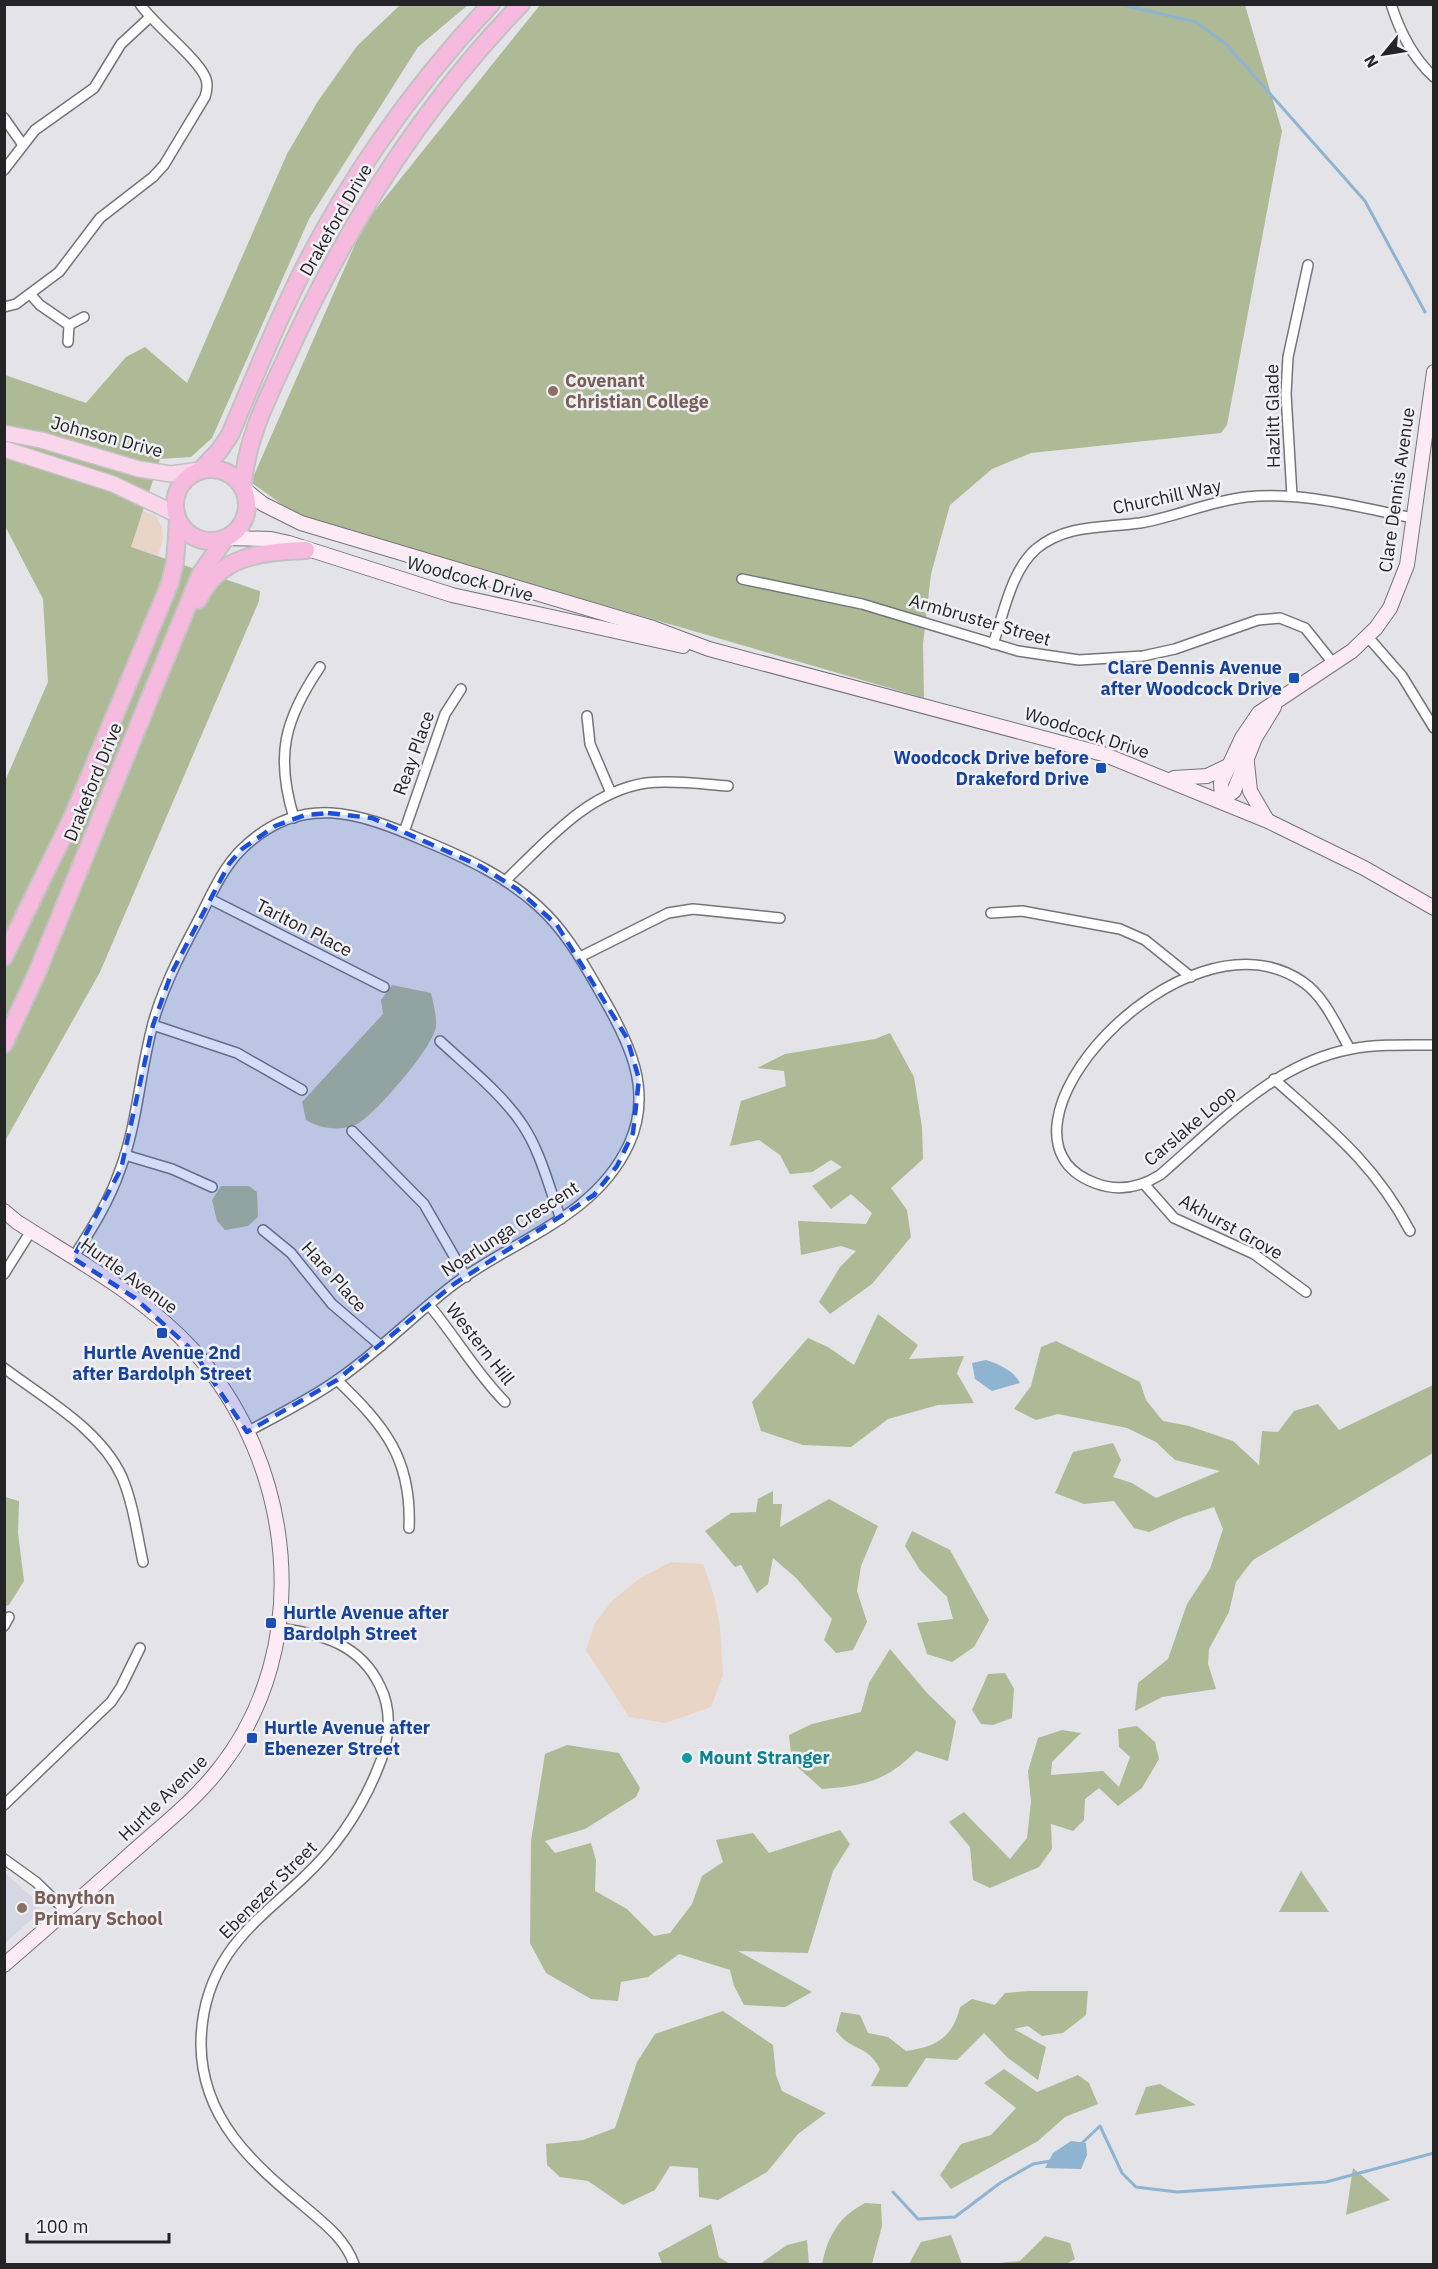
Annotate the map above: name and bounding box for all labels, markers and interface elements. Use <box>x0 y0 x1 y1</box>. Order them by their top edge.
north arrow <box>1354 24 1414 84</box>
text: N <box>1359 51 1383 72</box>
street label: Drakeford Drive <box>294 159 377 280</box>
street label: Hazlitt Glade <box>1260 364 1285 468</box>
place label: Covenant Christian College <box>565 369 709 413</box>
marker: Covenant Christian College <box>546 384 560 398</box>
street label: Clare Dennis Avenue <box>1374 406 1419 574</box>
street label: Johnson Drive <box>49 411 166 463</box>
street label: Churchill Way <box>1111 474 1223 519</box>
street label: Woodcock Drive <box>404 551 536 606</box>
street label: Armbruster Street <box>907 588 1054 651</box>
place label: Clare Dennis Avenue after Woodcock Drive <box>1101 656 1282 700</box>
marker: Clare Dennis Avenue after Woodcock Drive <box>1287 671 1301 685</box>
street label: Woodcock Drive <box>1022 702 1153 764</box>
street label: Reay Place <box>388 707 439 798</box>
street label: Drakeford Drive <box>58 719 127 845</box>
place label: Woodcock Drive before Drakeford Drive <box>894 746 1089 790</box>
marker: Woodcock Drive before Drakeford Drive <box>1094 761 1108 775</box>
street label: Tarlton Place <box>252 893 356 962</box>
street label: Carslake Loop <box>1139 1080 1241 1171</box>
street label: Noarlunga Crescent <box>437 1176 583 1282</box>
street label: Akhurst Grove <box>1175 1189 1287 1265</box>
street label: Hurtle Avenue <box>76 1232 183 1319</box>
street label: Hare Place <box>297 1237 372 1317</box>
street label: Western Hill <box>441 1298 520 1390</box>
marker: Hurtle Avenue 2nd after Bardolph Street <box>155 1326 169 1340</box>
place label: Hurtle Avenue 2nd after Bardolph Street <box>72 1341 252 1385</box>
place label: Hurtle Avenue after Bardolph Street <box>283 1601 449 1645</box>
marker: Hurtle Avenue after Bardolph Street <box>264 1616 278 1630</box>
place label: Hurtle Avenue after Ebenezer Street <box>264 1716 430 1760</box>
marker: Hurtle Avenue after Ebenezer Street <box>245 1731 259 1745</box>
place label: Mount Stranger <box>699 1746 830 1769</box>
street label: Hurtle Avenue <box>113 1749 212 1846</box>
marker: Mount Stranger <box>680 1751 694 1765</box>
street label: Ebenezer Street <box>214 1836 321 1943</box>
place label: Bonython Primary School <box>34 1886 163 1930</box>
marker: Bonython Primary School <box>15 1901 29 1915</box>
scale bar <box>27 2206 170 2244</box>
text: 100 m <box>36 2215 88 2238</box>

